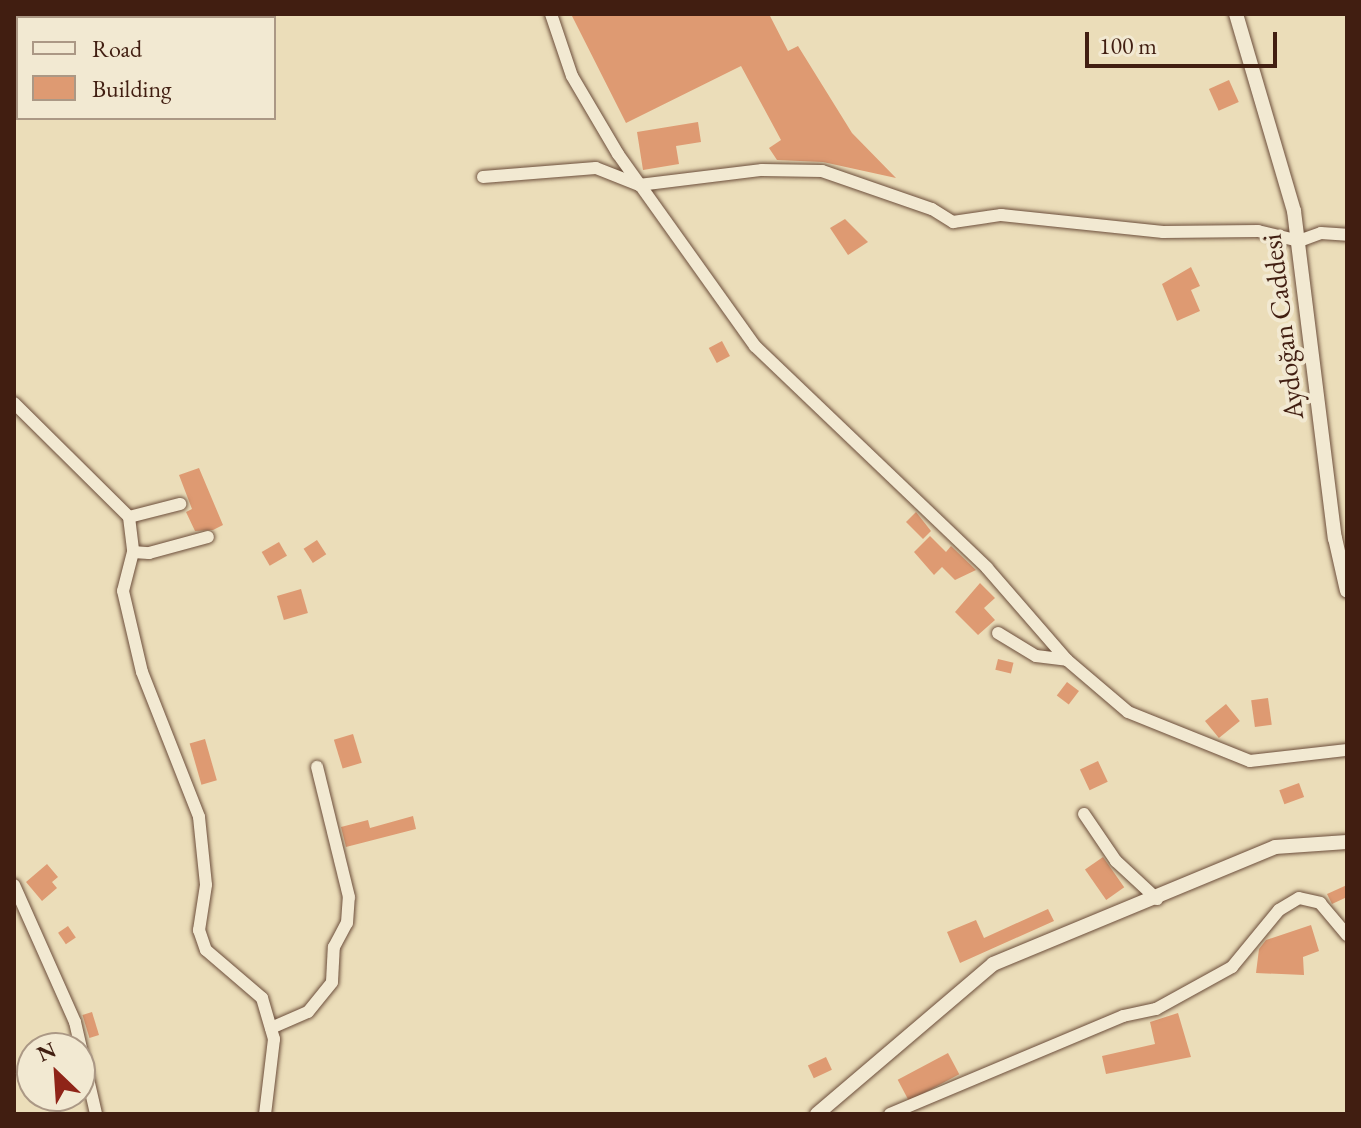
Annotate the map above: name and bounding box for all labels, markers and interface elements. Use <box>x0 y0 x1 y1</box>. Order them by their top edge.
legend <box>16 16 276 120</box>
scale bar <box>1089 16 1281 66</box>
text: 100 m <box>1099 30 1157 61</box>
text: Road <box>92 33 142 64</box>
text: Building <box>92 73 172 104</box>
street label: Aydoğan Caddesi <box>1254 232 1310 422</box>
north arrow <box>16 1032 96 1112</box>
text: N <box>32 1035 61 1069</box>

